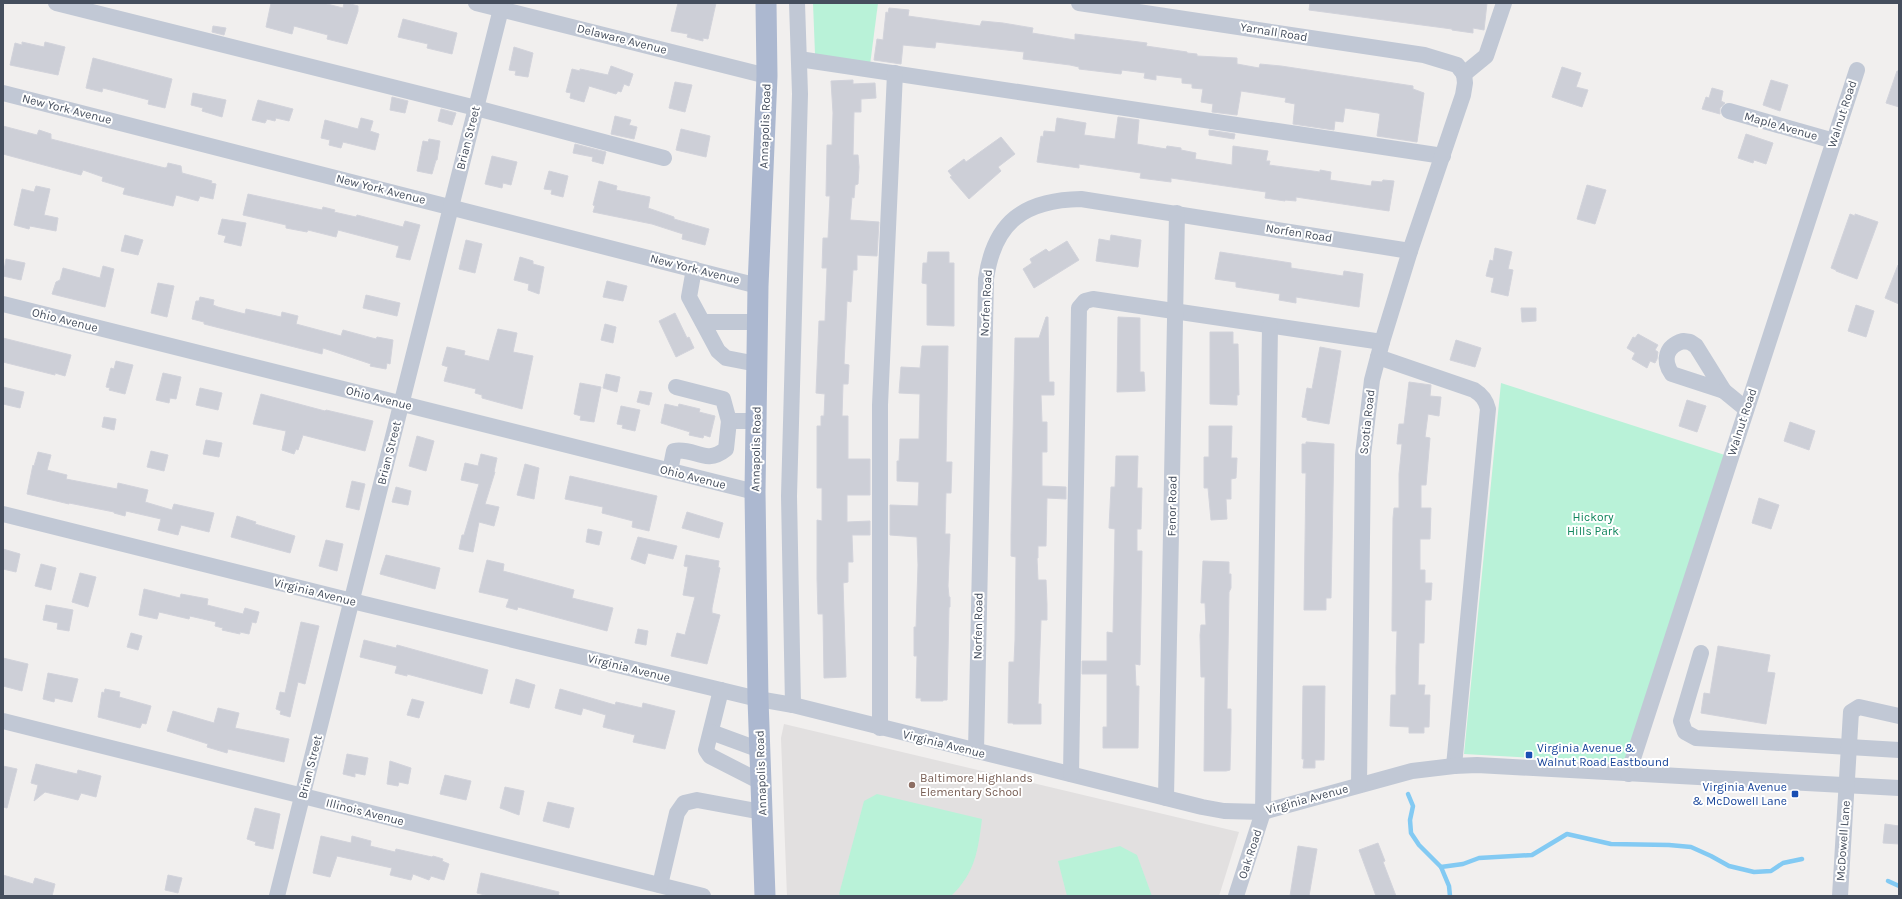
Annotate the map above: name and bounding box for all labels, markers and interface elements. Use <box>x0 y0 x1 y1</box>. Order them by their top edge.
street label: Yarnall Road <box>1239 20 1309 44</box>
street label: Delaware Avenue <box>576 21 668 57</box>
street label: Walnut Road <box>1825 79 1859 149</box>
street label: Annapolis Road <box>757 83 773 169</box>
street label: New York Avenue <box>21 91 113 127</box>
street label: Brian Street <box>453 104 483 171</box>
street label: Maple Avenue <box>1743 109 1819 143</box>
street label: New York Avenue <box>335 171 427 207</box>
street label: Norfen Road <box>1265 221 1333 245</box>
street label: New York Avenue <box>649 251 741 287</box>
street label: Norfen Road <box>977 269 995 337</box>
street label: Ohio Avenue <box>31 305 99 335</box>
street label: Ohio Avenue <box>345 383 413 413</box>
street label: Walnut Road <box>1725 387 1759 457</box>
street label: Scotia Road <box>1357 389 1377 455</box>
street label: Annapolis Road <box>748 406 764 492</box>
street label: Brian Street <box>374 419 404 486</box>
street label: Ohio Avenue <box>659 462 727 492</box>
street label: Fenor Road <box>1164 476 1180 536</box>
park label: Hickory Hills Park <box>1567 510 1619 538</box>
street label: Virginia Avenue <box>272 575 358 609</box>
street label: Norfen Road <box>970 592 986 660</box>
street label: Virginia Avenue <box>586 651 672 685</box>
street label: Virginia Avenue <box>901 727 987 761</box>
street label: Annapolis Road <box>753 730 769 816</box>
street label: Brian Street <box>295 733 325 800</box>
place label: Virginia Avenue & Walnut Road Eastbound <box>1537 741 1669 769</box>
marker: Virginia Avenue & Walnut Road Eastbound <box>1524 750 1534 760</box>
place label: Baltimore Highlands Elementary School <box>920 771 1033 799</box>
marker: Baltimore Highlands Elementary School <box>907 780 917 790</box>
place label: Virginia Avenue & McDowell Lane <box>1692 780 1787 808</box>
street label: Virginia Avenue <box>1264 781 1350 817</box>
marker: Virginia Avenue & McDowell Lane <box>1790 789 1800 799</box>
street label: Illinois Avenue <box>325 796 405 828</box>
street label: McDowell Lane <box>1833 800 1853 882</box>
street label: Oak Road <box>1235 827 1265 881</box>

